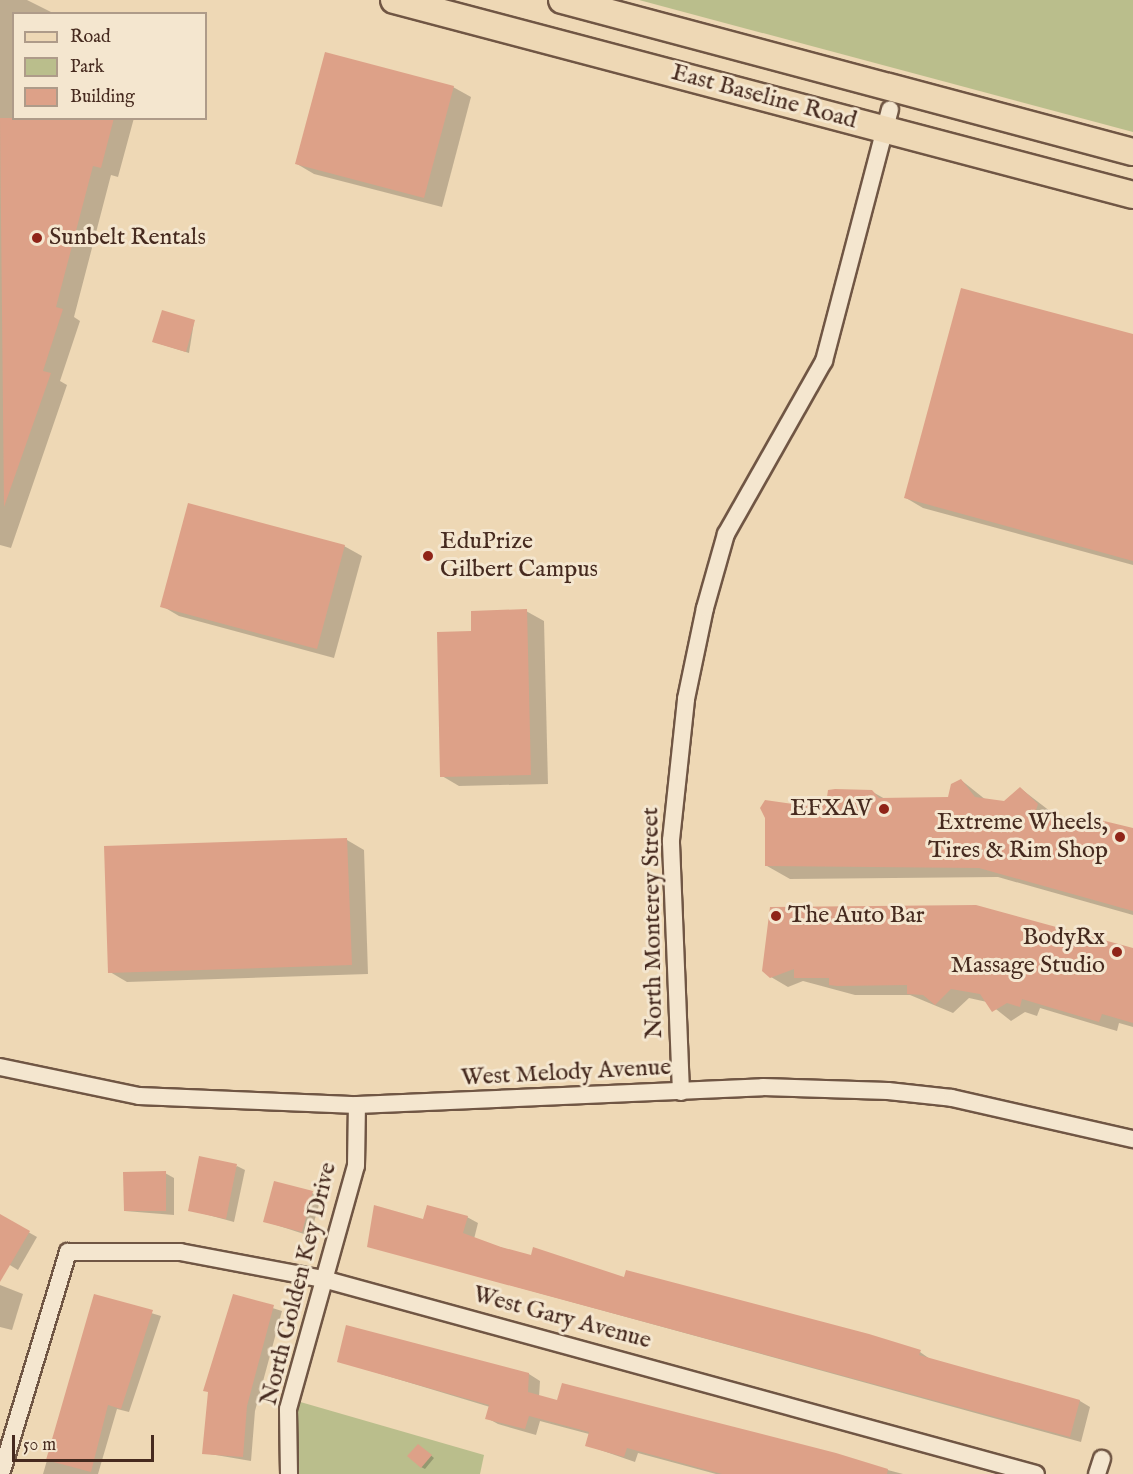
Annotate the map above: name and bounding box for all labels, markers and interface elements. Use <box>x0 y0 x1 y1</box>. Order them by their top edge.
legend <box>12 12 207 120</box>
text: Road <box>70 26 111 49</box>
text: Park <box>70 56 104 79</box>
street label: East Baseline Road <box>668 58 860 136</box>
text: Building <box>70 86 135 109</box>
place label: Sunbelt Rentals <box>49 224 206 252</box>
marker: Sunbelt Rentals <box>30 231 44 245</box>
place label: EduPrize Gilbert Campus <box>440 528 598 584</box>
marker: EduPrize Gilbert Campus <box>421 549 435 563</box>
place label: EFXAV <box>790 795 872 823</box>
marker: EFXAV <box>877 802 891 816</box>
street label: North Monterey Street <box>637 807 669 1039</box>
place label: Extreme Wheels, Tires & Rim Shop <box>928 809 1108 865</box>
marker: Extreme Wheels, Tires & Rim Shop <box>1113 830 1127 844</box>
place label: The Auto Bar <box>788 902 925 930</box>
marker: The Auto Bar <box>769 909 783 923</box>
place label: BodyRx Massage Studio <box>951 924 1105 980</box>
marker: BodyRx Massage Studio <box>1110 945 1124 959</box>
street label: West Melody Avenue <box>460 1053 672 1093</box>
street label: North Golden Key Drive <box>255 1159 343 1409</box>
street label: West Gary Avenue <box>470 1280 654 1356</box>
scale bar <box>15 1423 158 1461</box>
text: 50 m <box>23 1434 56 1457</box>

